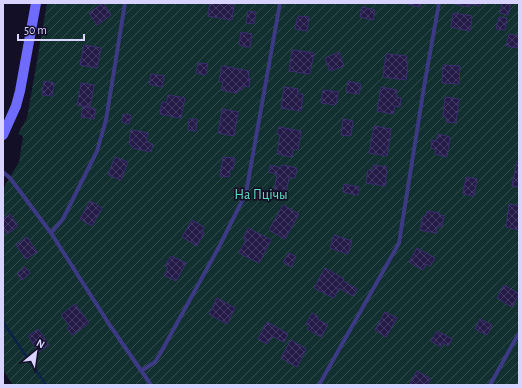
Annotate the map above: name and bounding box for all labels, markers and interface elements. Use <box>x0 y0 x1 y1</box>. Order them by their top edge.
scale bar <box>18 16 84 42</box>
text: 50 m <box>24 24 47 36</box>
park label: На Пцічы <box>234 188 288 202</box>
north arrow <box>16 332 56 372</box>
text: N <box>35 337 47 350</box>

